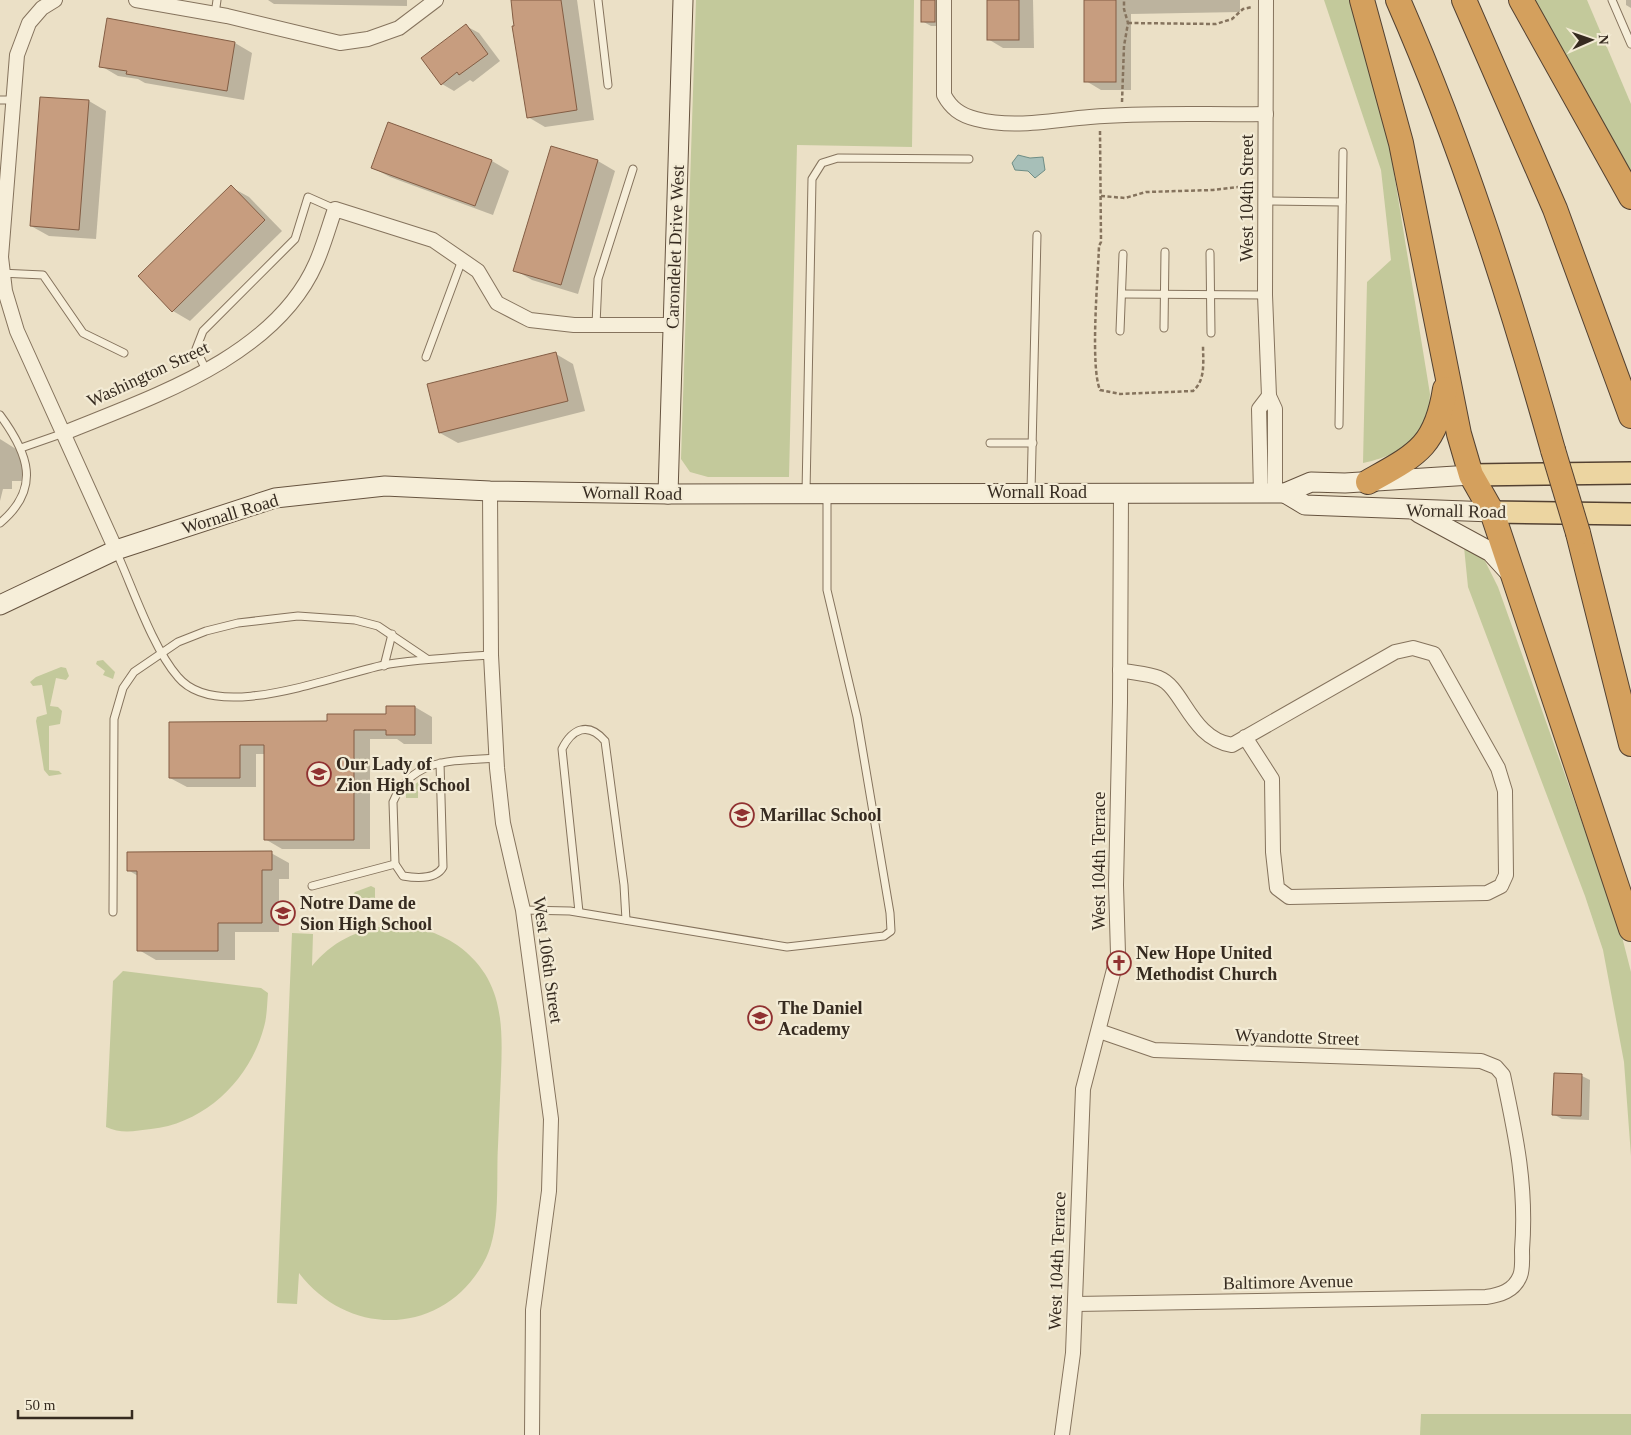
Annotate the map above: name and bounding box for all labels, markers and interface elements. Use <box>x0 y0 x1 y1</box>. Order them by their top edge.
north arrow <box>1566 15 1616 65</box>
text: N <box>1596 34 1611 45</box>
street label: West 104th Street <box>1237 134 1257 262</box>
street label: Carondelet Drive West <box>662 165 688 329</box>
street label: Washington Street <box>84 337 212 411</box>
street label: Wornall Road <box>582 482 682 504</box>
street label: Wornall Road <box>987 482 1087 502</box>
street label: Wornall Road <box>179 490 281 538</box>
street label: Wornall Road <box>1406 500 1506 522</box>
place label: Our Lady of Zion High School <box>336 754 470 795</box>
school or university icon: Our Lady of Zion High School <box>306 761 332 787</box>
street label: West 104th Terrace <box>1089 792 1109 930</box>
school or university icon: Marillac School <box>729 802 755 828</box>
place label: Marillac School <box>760 805 881 825</box>
place label: Notre Dame de Sion High School <box>300 893 432 934</box>
street label: West 106th Street <box>529 895 567 1025</box>
school or university icon: Notre Dame de Sion High School <box>270 900 296 926</box>
place label: New Hope United Methodist Church <box>1136 943 1277 984</box>
church icon: New Hope United Methodist Church <box>1106 950 1132 976</box>
place label: The Daniel Academy <box>778 998 863 1039</box>
school or university icon: The Daniel Academy <box>747 1005 773 1031</box>
street label: Wyandotte Street <box>1235 1025 1359 1049</box>
street label: West 104th Terrace <box>1045 1191 1069 1331</box>
street label: Baltimore Avenue <box>1223 1271 1353 1293</box>
scale bar <box>18 1388 131 1420</box>
text: 50 m <box>25 1397 56 1413</box>

